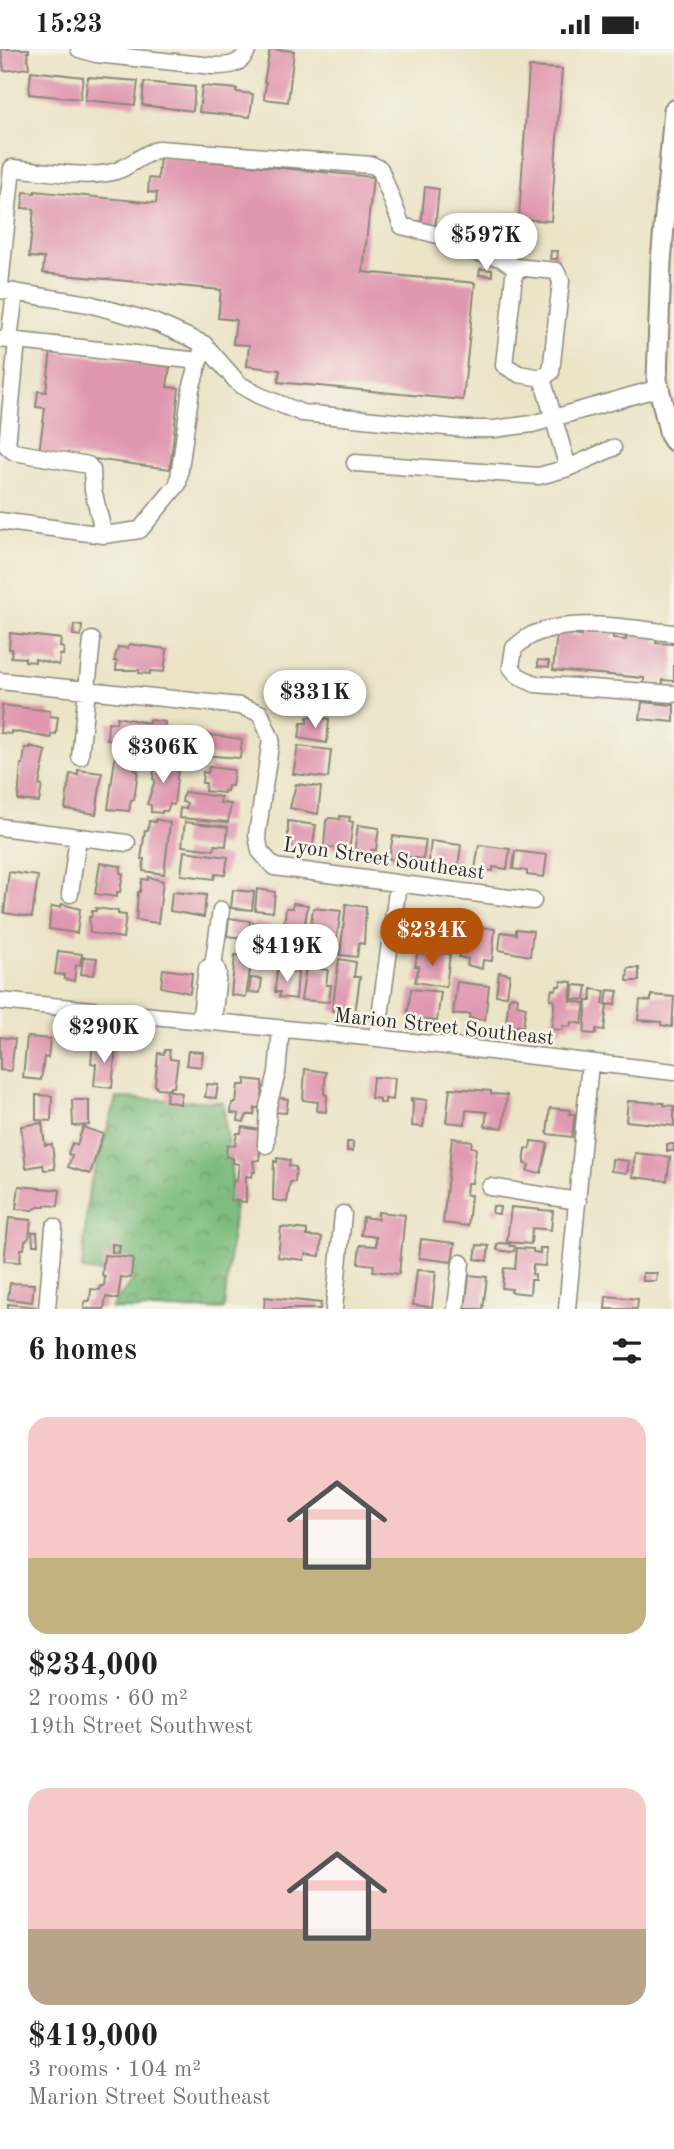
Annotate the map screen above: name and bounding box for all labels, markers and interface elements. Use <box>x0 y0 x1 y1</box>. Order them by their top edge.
text: 15:23 <box>35 12 103 38</box>
pin: $597K <box>437 213 535 273</box>
text: $597K <box>450 224 522 247</box>
pin: $331K <box>266 671 364 730</box>
text: $331K <box>279 681 351 704</box>
pin: $306K <box>114 725 212 785</box>
text: $306K <box>127 736 199 759</box>
street label: Lyon Street Southeast <box>282 835 486 884</box>
pin: $234K <box>383 909 481 968</box>
text: $234K <box>396 919 468 942</box>
pin: $419K <box>238 925 336 984</box>
text: $419K <box>251 935 323 958</box>
pin: $290K <box>55 1005 153 1065</box>
street label: Marion Street Southeast <box>333 1005 555 1050</box>
text: $290K <box>68 1016 140 1039</box>
icon: filters <box>608 1332 646 1370</box>
text: 6 homes <box>28 1336 137 1366</box>
icon: home <box>274 1462 400 1588</box>
text: $234,000 <box>28 1651 158 1681</box>
text: 2 rooms · 60 m² <box>28 1687 188 1710</box>
text: 19th Street Southwest <box>28 1715 253 1738</box>
icon: home <box>274 1833 400 1959</box>
text: $419,000 <box>28 2022 158 2052</box>
text: 3 rooms · 104 m² <box>28 2058 201 2081</box>
text: Marion Street Southeast <box>28 2086 270 2109</box>

